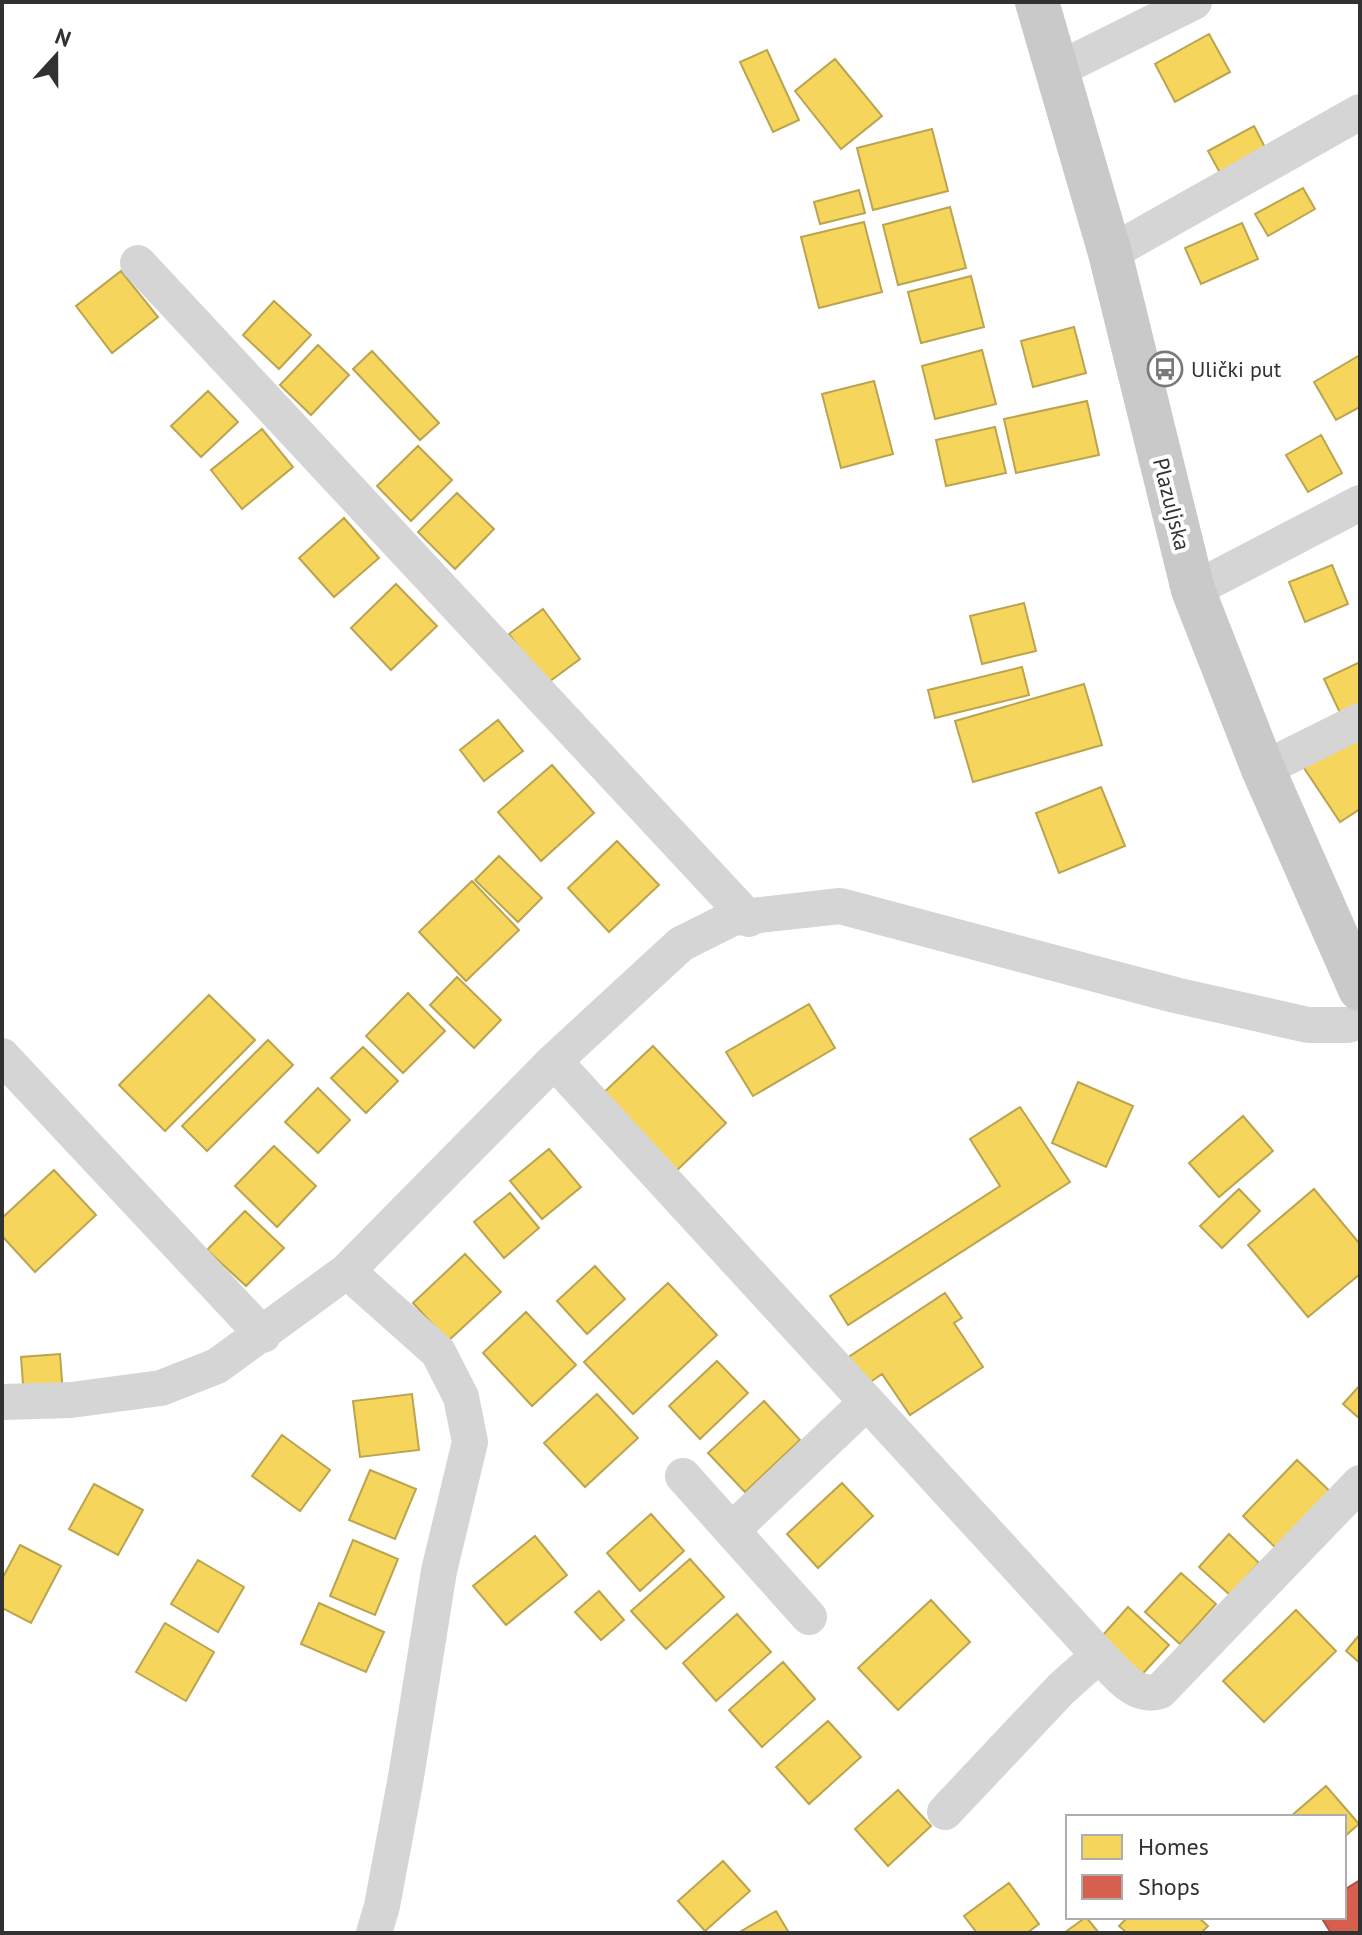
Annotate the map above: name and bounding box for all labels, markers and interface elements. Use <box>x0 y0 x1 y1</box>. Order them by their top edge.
north arrow <box>16 16 96 96</box>
text: N <box>51 22 75 53</box>
bus stop icon: Ulički put <box>1146 350 1184 388</box>
place label: Ulički put <box>1191 355 1282 383</box>
street label: Plazuljska <box>1147 455 1197 553</box>
legend <box>1066 1815 1346 1919</box>
text: Homes <box>1138 1831 1209 1862</box>
text: Shops <box>1138 1871 1200 1902</box>

